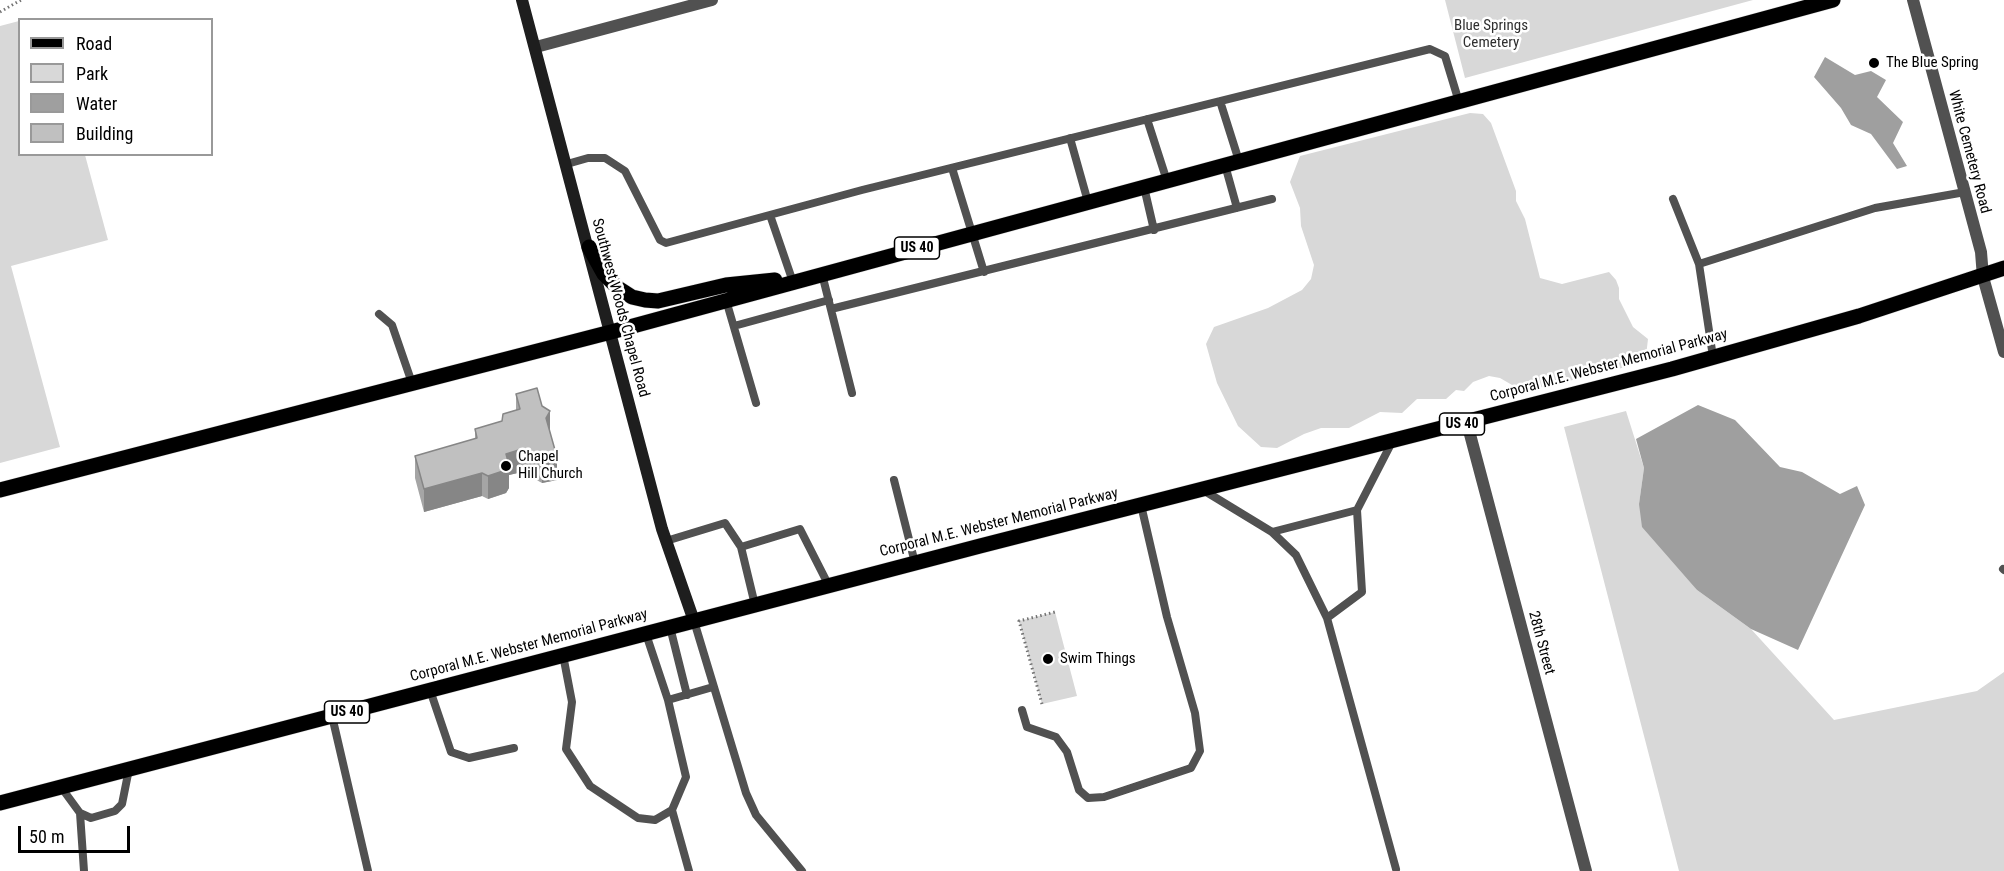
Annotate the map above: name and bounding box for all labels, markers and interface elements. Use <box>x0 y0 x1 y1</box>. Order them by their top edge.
park label: Blue Springs Cemetery <box>1454 17 1528 52</box>
legend <box>18 18 213 156</box>
text: Road <box>76 33 112 54</box>
place label: The Blue Spring <box>1886 54 1979 72</box>
marker: The Blue Spring <box>1867 56 1881 70</box>
text: Park <box>76 63 108 84</box>
street label: White Cemetery Road <box>1944 88 1994 216</box>
text: Water <box>76 93 117 114</box>
text: Building <box>76 123 133 144</box>
street label: Southwest Woods Chapel Road <box>587 217 653 399</box>
road number: US 40 <box>894 237 940 259</box>
street label: Corporal M.E. Webster Memorial Parkway <box>1488 326 1730 406</box>
road number: US 40 <box>1440 413 1484 435</box>
place label: Chapel Hill Church <box>518 448 583 483</box>
marker: Chapel Hill Church <box>499 459 513 473</box>
street label: Corporal M.E. Webster Memorial Parkway <box>878 485 1120 561</box>
street label: Corporal M.E. Webster Memorial Parkway <box>408 606 650 686</box>
street label: 28th Street <box>1524 609 1558 677</box>
place label: Swim Things <box>1060 650 1136 668</box>
marker: Swim Things <box>1041 652 1055 666</box>
road number: US 40 <box>324 701 370 723</box>
scale bar <box>21 814 134 852</box>
text: 50 m <box>29 826 64 847</box>

